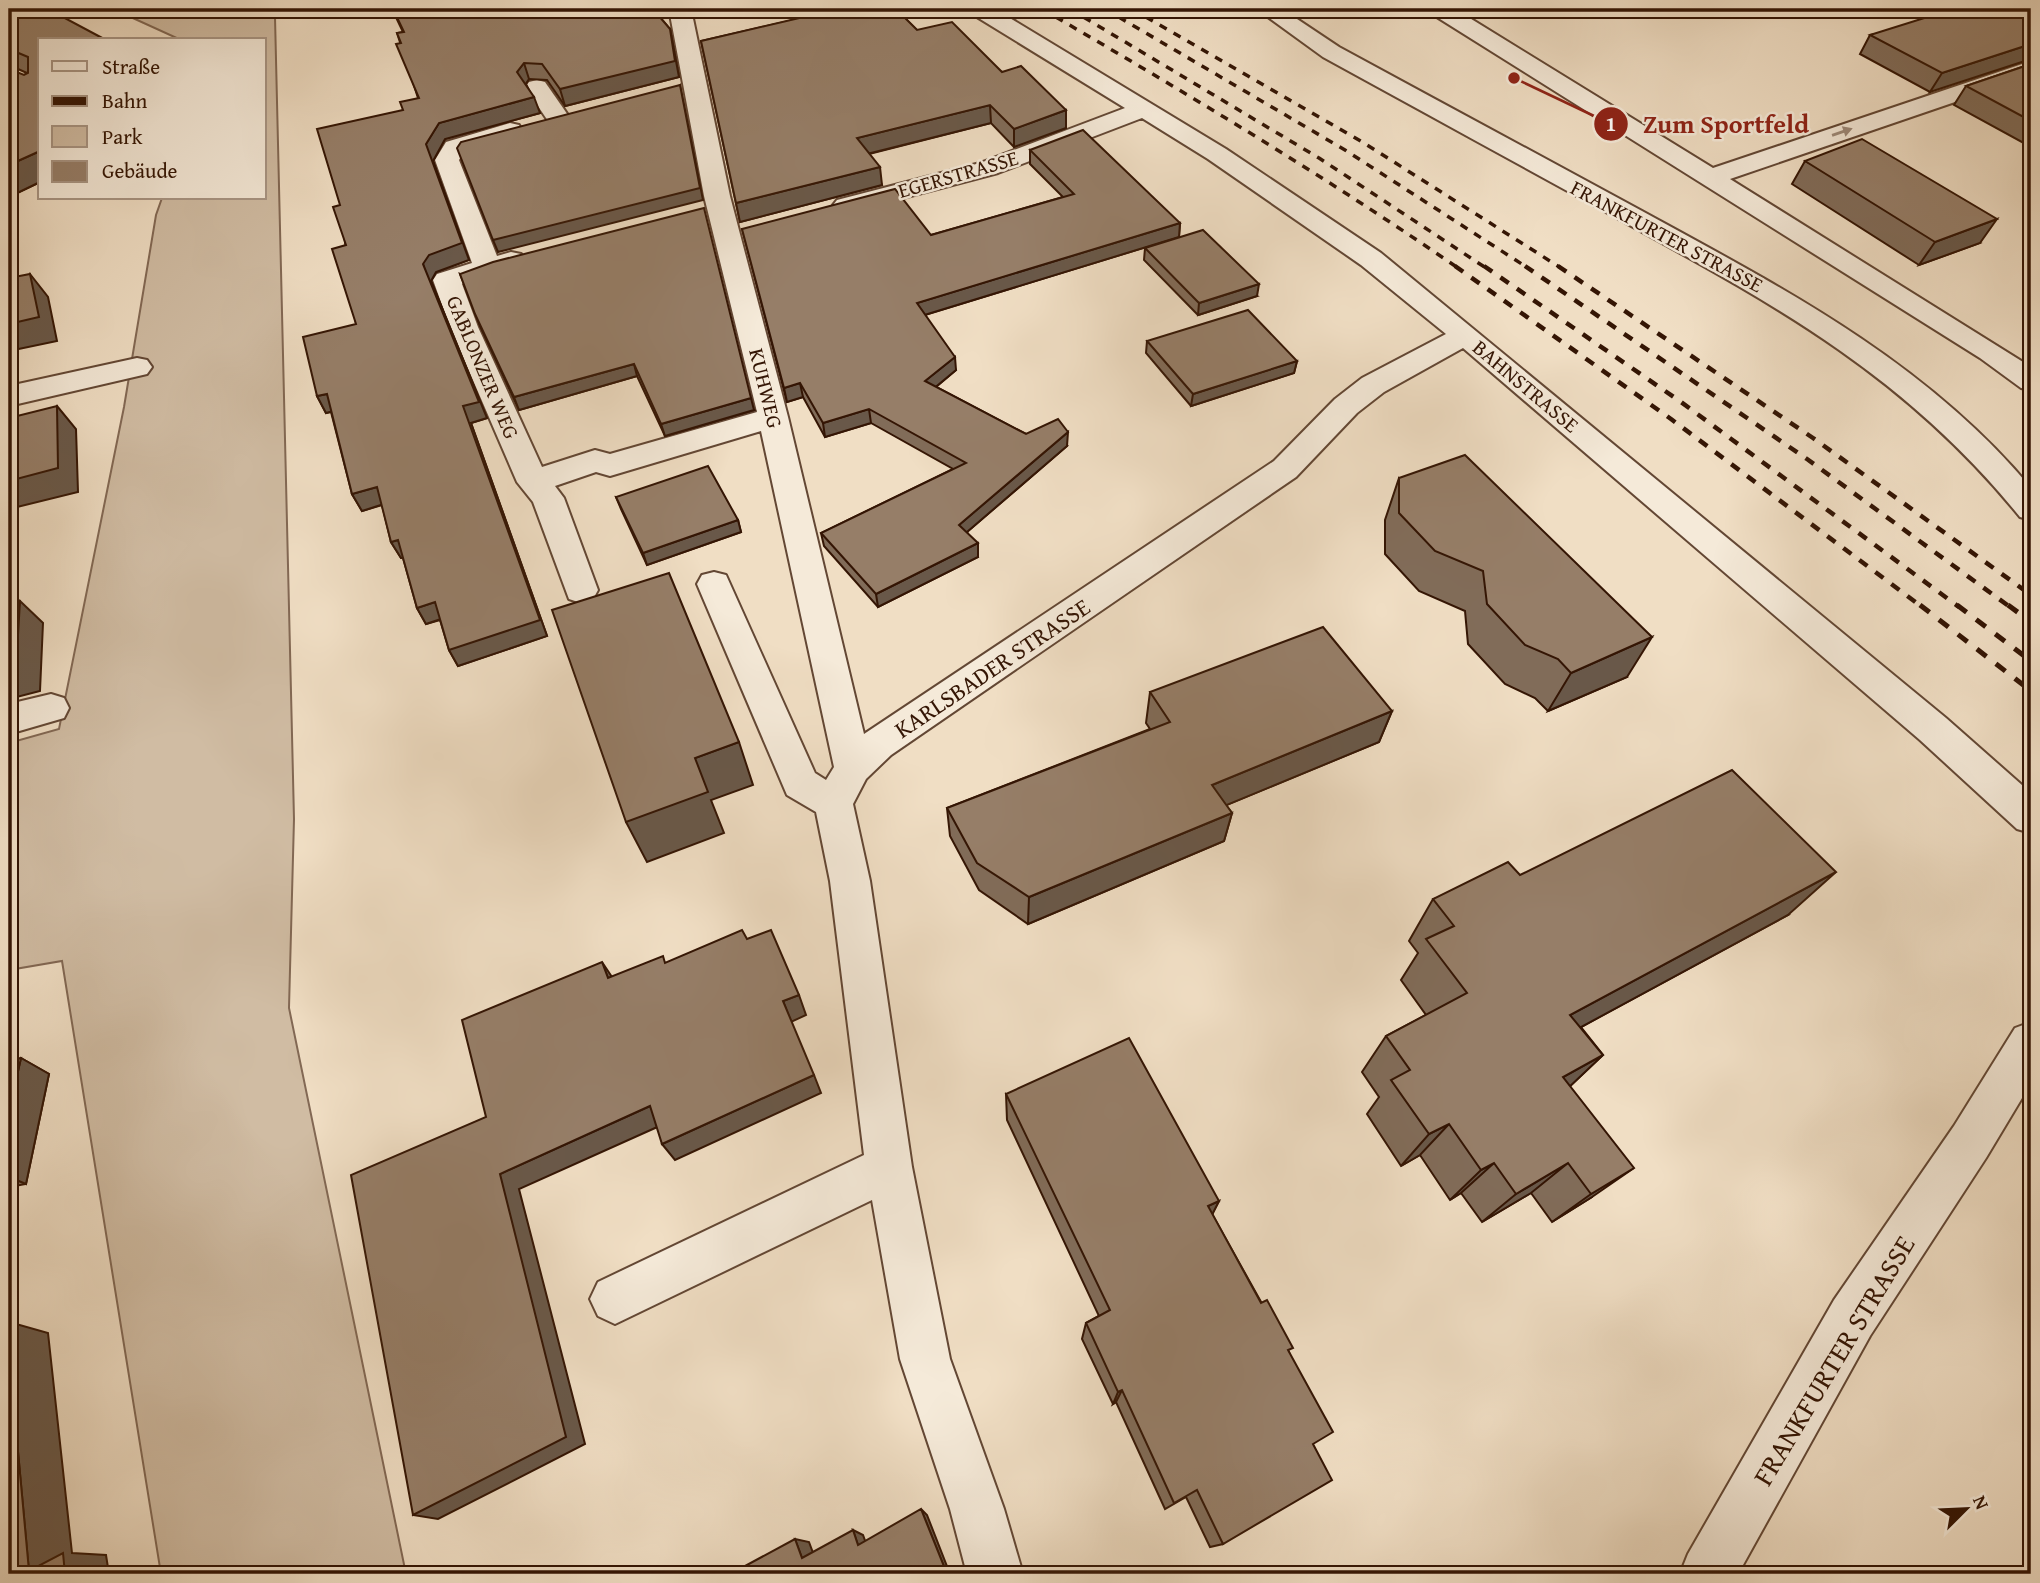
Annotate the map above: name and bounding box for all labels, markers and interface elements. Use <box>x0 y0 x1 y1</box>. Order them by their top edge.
legend <box>38 38 266 200</box>
text: Straße <box>102 51 160 82</box>
text: Bahn <box>102 85 148 116</box>
callout: Zum Sportfeld <box>1594 100 1823 147</box>
text: Zum Sportfeld <box>1643 104 1809 143</box>
text: 1 <box>1606 108 1616 139</box>
text: Park <box>102 121 143 152</box>
one-way arrow <box>1832 126 1853 137</box>
street label: EGERSTRASSE <box>894 142 1022 206</box>
text: Gebäude <box>102 155 178 186</box>
street label: FRANKFURTER STRASSE <box>1565 172 1769 300</box>
street label: GABLONZER WEG <box>439 290 527 444</box>
street label: BAHNSTRASSE <box>1466 332 1586 440</box>
street label: KUHWEG <box>741 345 791 431</box>
street label: KARLSBADER STRASSE <box>887 589 1097 747</box>
street label: FRANKFURTER STRASSE <box>1742 1227 1924 1493</box>
north arrow <box>1932 1474 2002 1544</box>
text: N <box>1966 1491 1997 1514</box>

